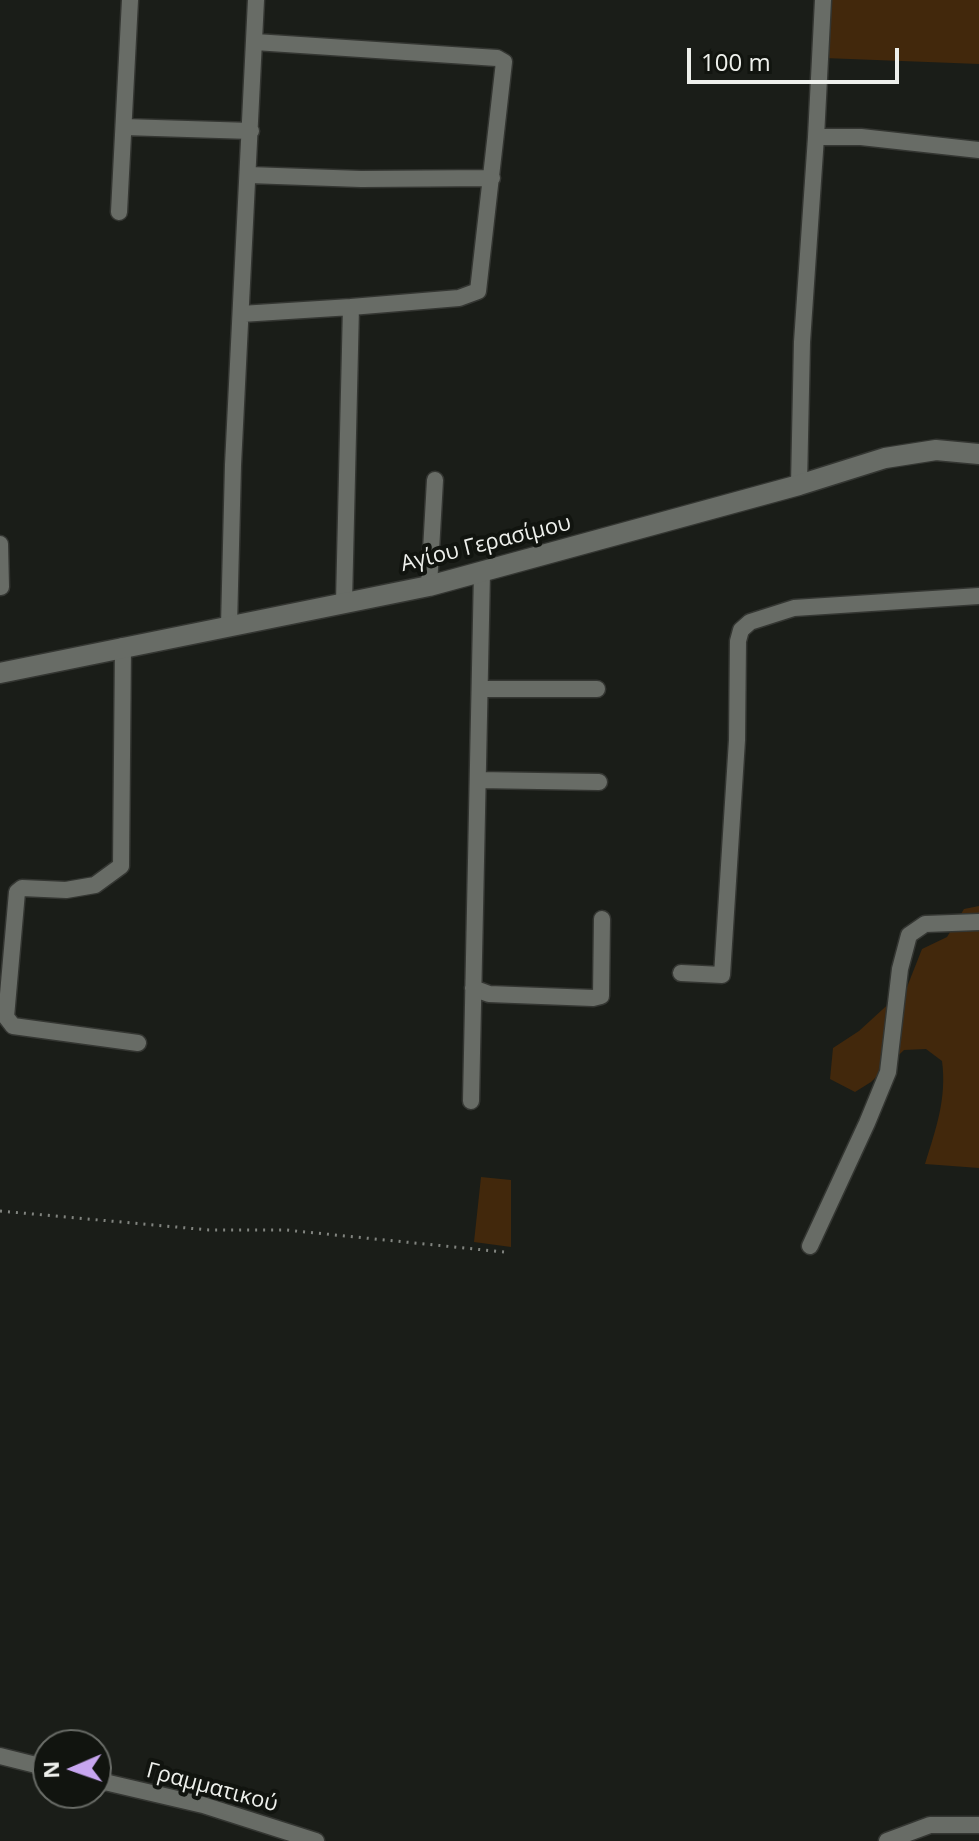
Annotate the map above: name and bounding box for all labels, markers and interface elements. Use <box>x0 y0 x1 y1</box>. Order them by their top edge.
scale bar <box>691 32 903 82</box>
text: 100 m <box>701 45 771 78</box>
street label: Αγίου Γερασίμου <box>398 510 574 578</box>
north arrow <box>32 1729 112 1809</box>
street label: Γραμματικού <box>143 1758 281 1818</box>
text: N <box>35 1760 65 1779</box>

